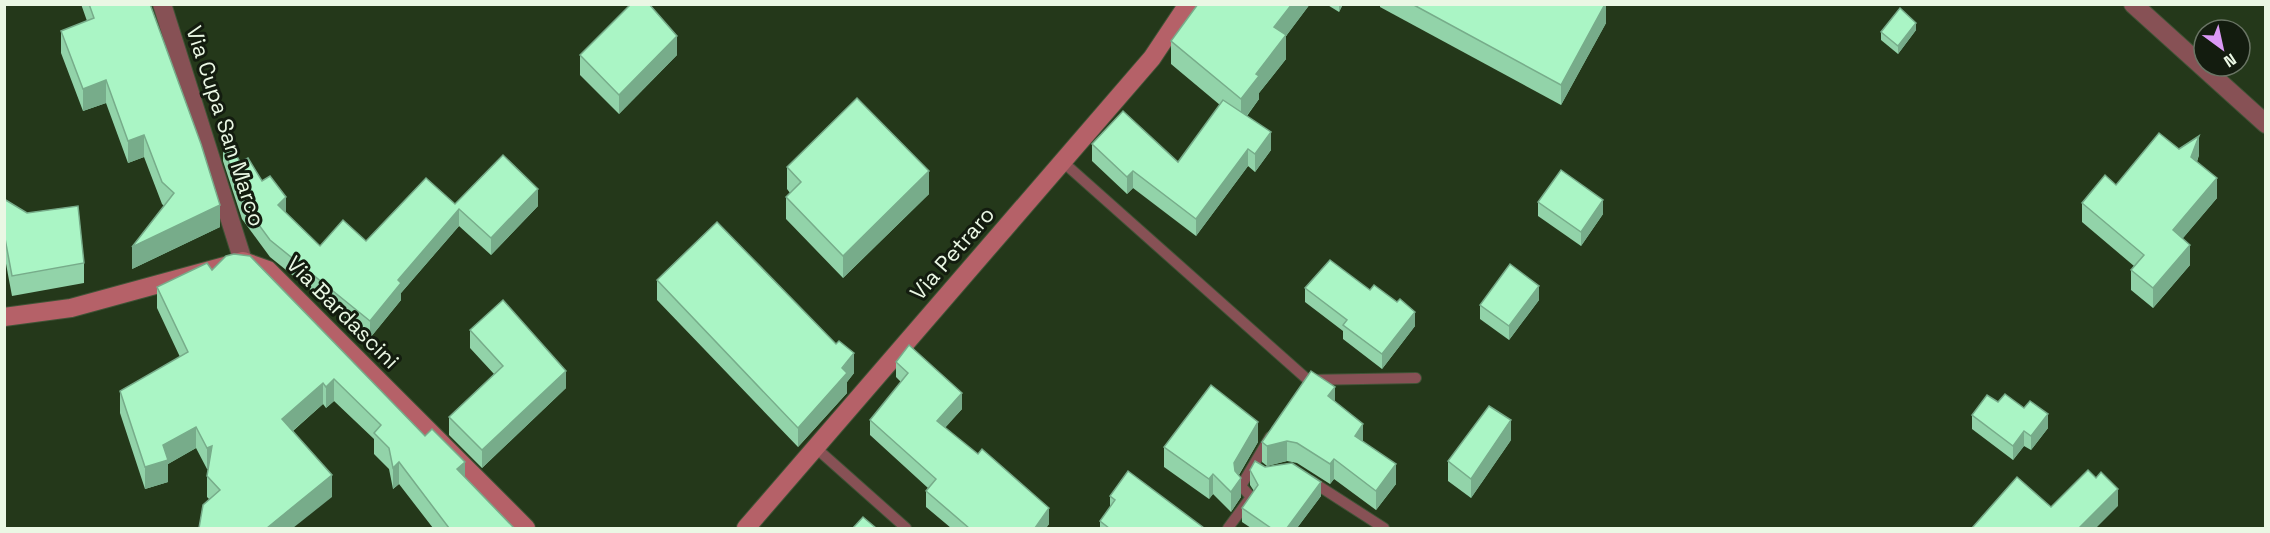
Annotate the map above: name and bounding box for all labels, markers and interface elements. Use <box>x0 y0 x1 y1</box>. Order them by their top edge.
north arrow <box>2192 18 2252 78</box>
street label: Via Cupa San Marco <box>180 22 272 230</box>
text: N <box>2220 48 2240 72</box>
street label: Via Petraro <box>904 200 1000 306</box>
street label: Via Bardascini <box>281 250 405 374</box>

